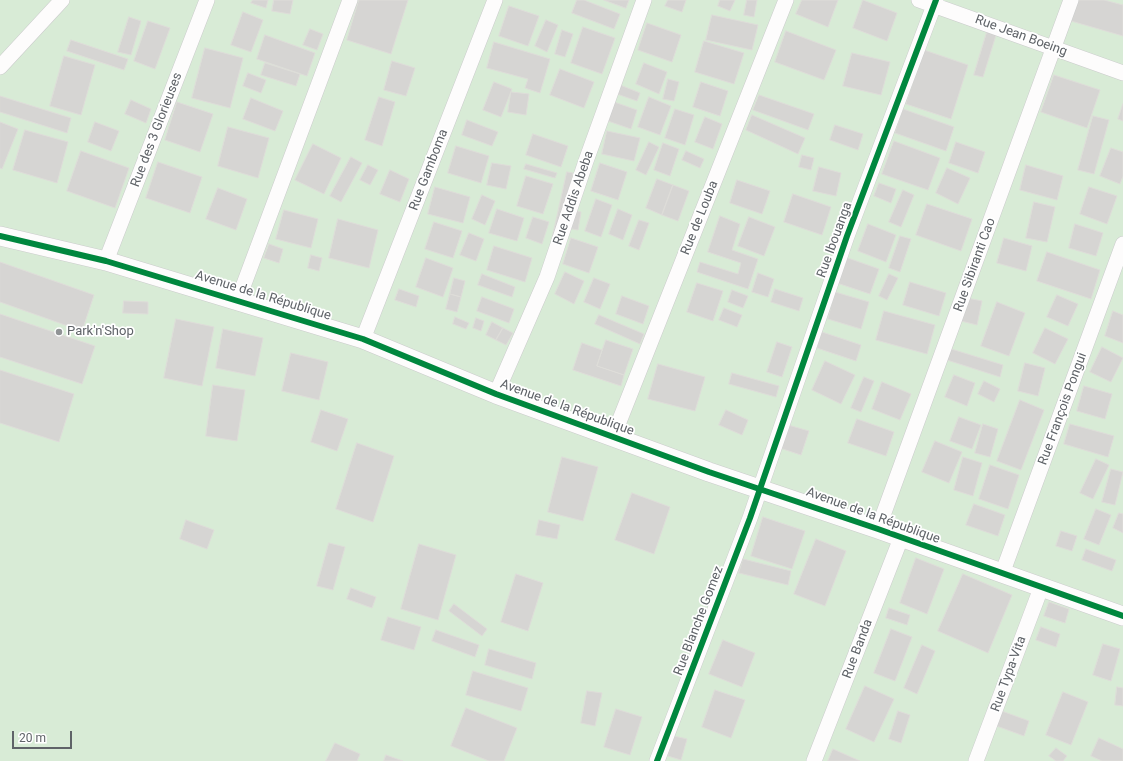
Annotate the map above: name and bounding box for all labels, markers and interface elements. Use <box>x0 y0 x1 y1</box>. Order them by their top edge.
street label: Rue Jean Boeing <box>973 12 1069 60</box>
street label: Rue des 3 Glorieuses <box>128 71 186 189</box>
street label: Rue Gamboma <box>406 127 452 213</box>
street label: Rue Addis Abeba <box>551 149 597 247</box>
street label: Rue de Louba <box>678 179 722 257</box>
street label: Rue Ibouanga <box>814 200 856 280</box>
street label: Rue Sibiranti Cao <box>951 216 999 314</box>
street label: Avenue de la République <box>193 268 333 324</box>
place label: Park'n'Shop <box>67 324 134 340</box>
marker: Park'n'Shop <box>54 327 64 337</box>
street label: Rue François Pongui <box>1035 351 1091 467</box>
street label: Avenue de la République <box>498 377 636 439</box>
street label: Avenue de la République <box>804 485 942 547</box>
street label: Rue Blanche Gomez <box>671 564 727 678</box>
street label: Rue Banda <box>840 617 876 681</box>
street label: Rue Typa-Vita <box>988 634 1030 714</box>
scale bar <box>14 723 74 749</box>
text: 20 m <box>19 731 46 745</box>

